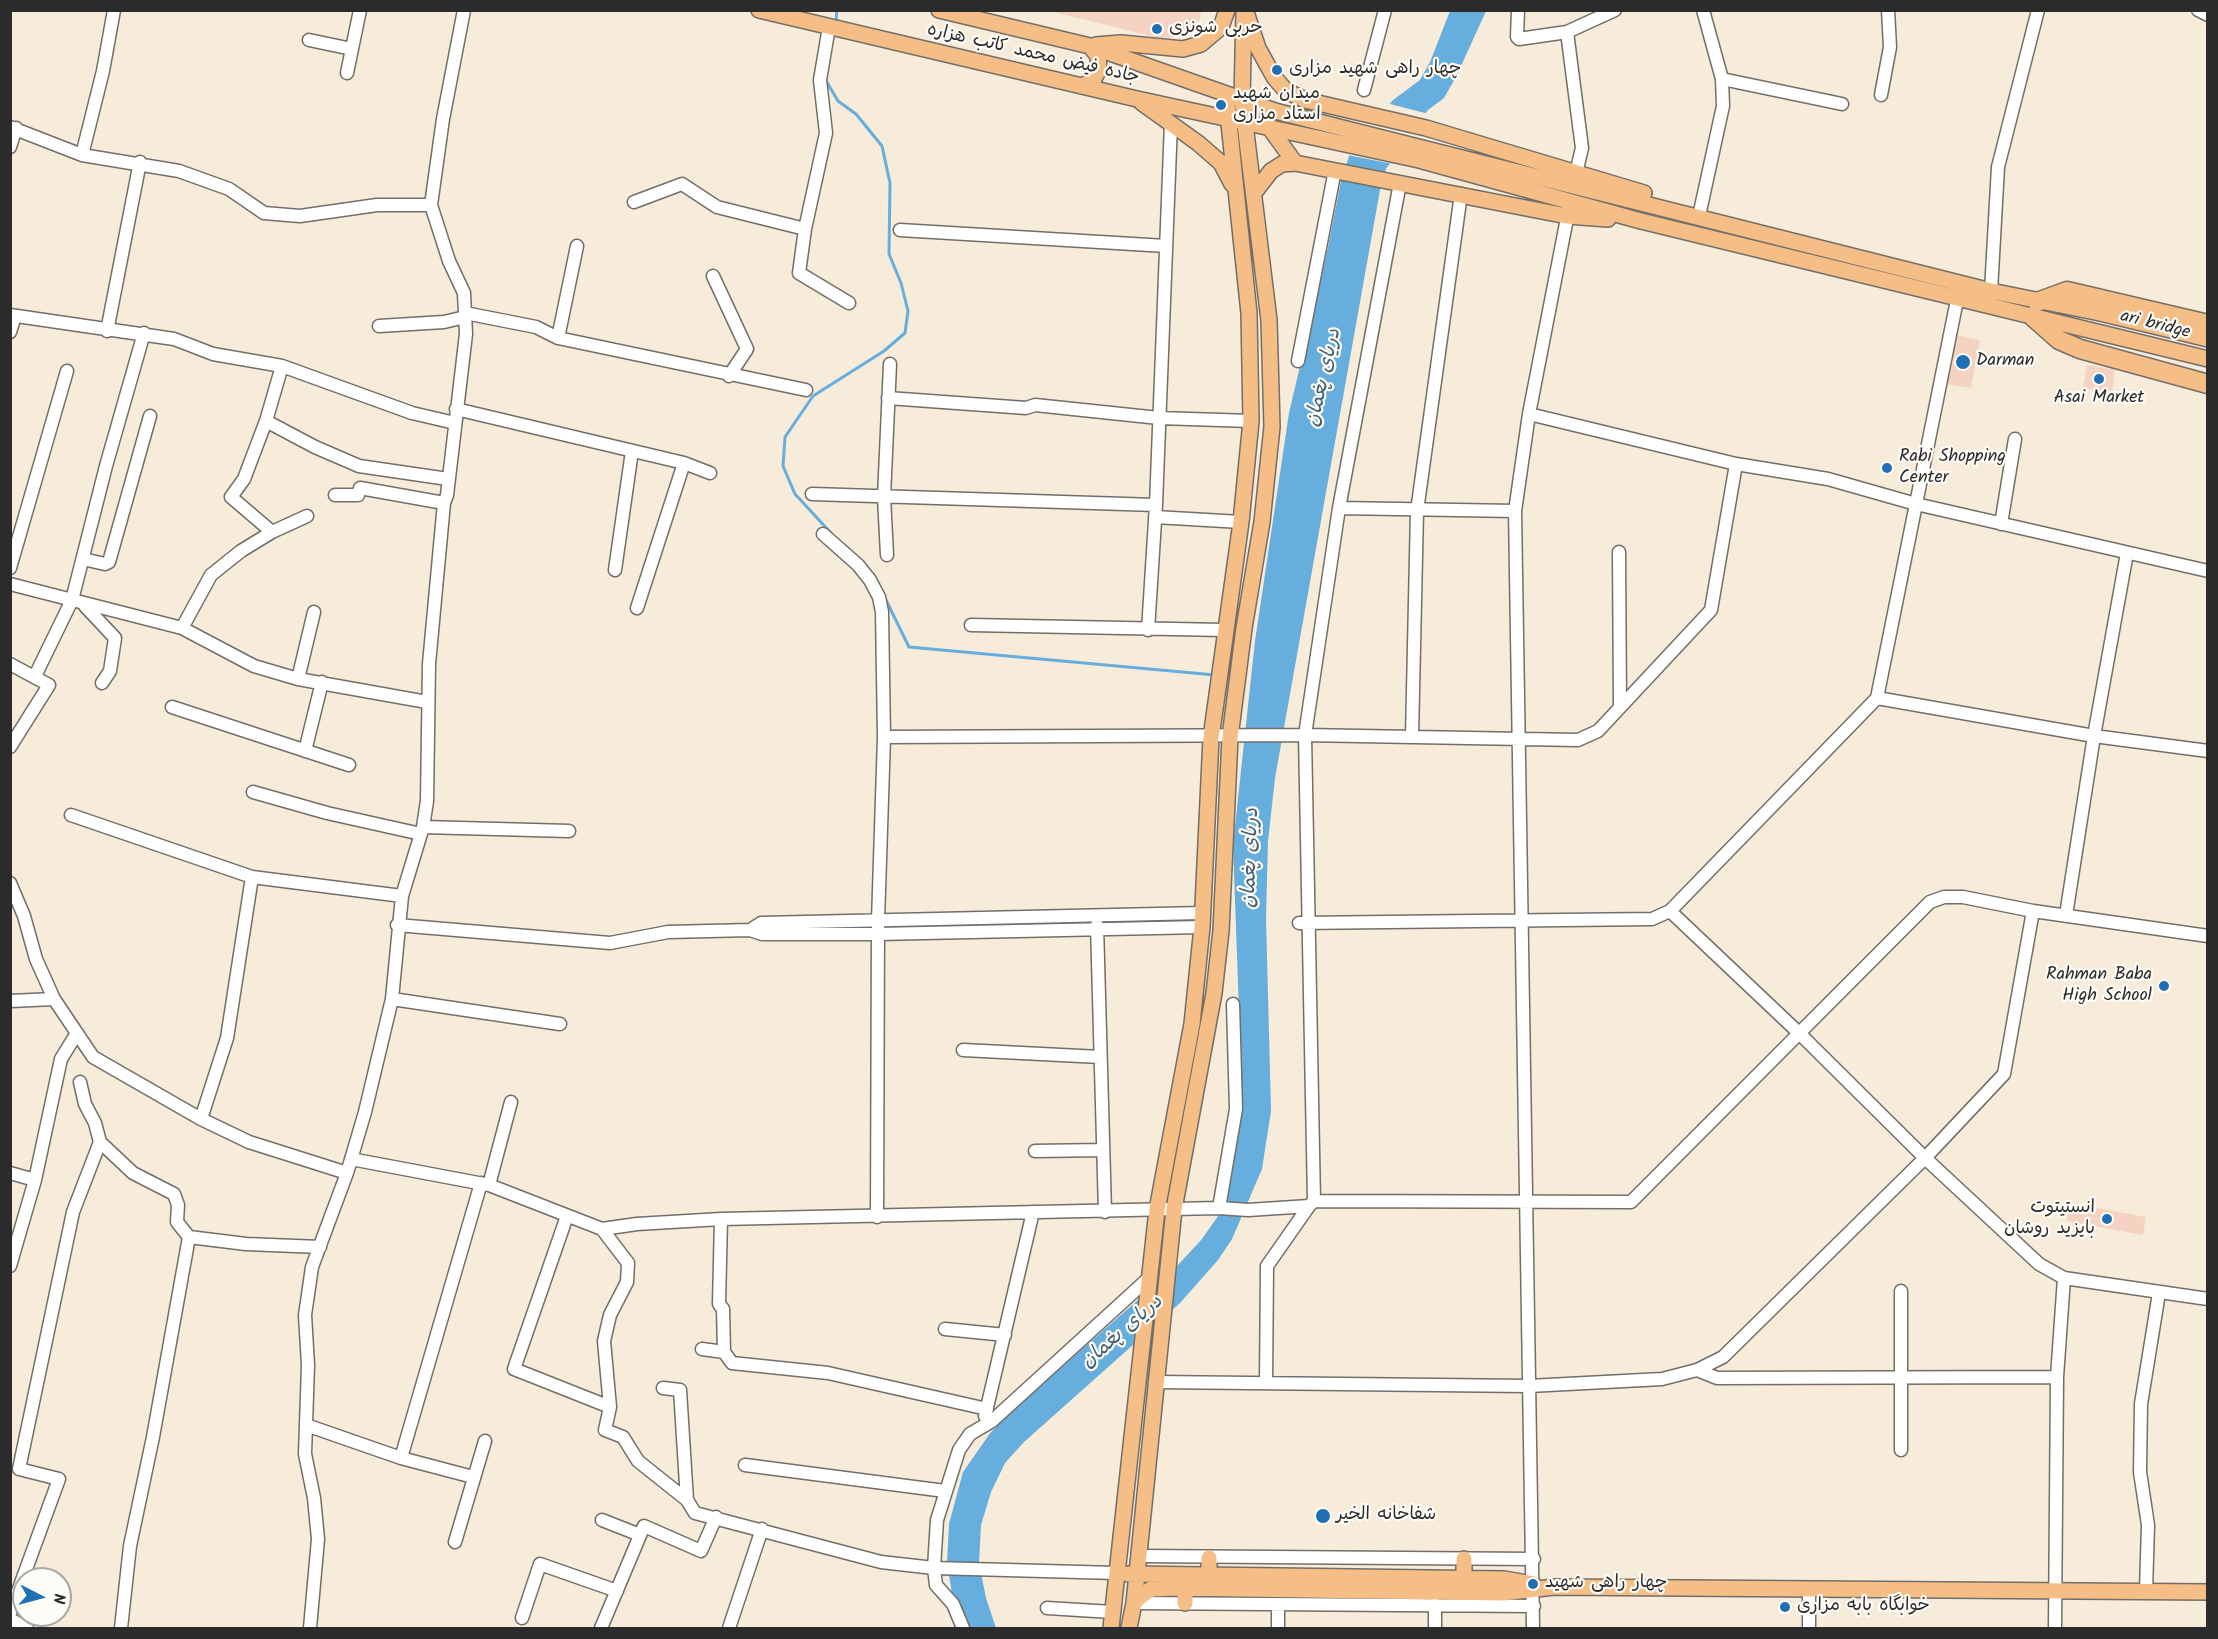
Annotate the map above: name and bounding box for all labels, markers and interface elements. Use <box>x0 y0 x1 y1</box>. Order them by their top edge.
place label: حربی شونزی <box>1169 18 1263 40</box>
street label: جاده فیض محمد کاتب هزاره <box>925 20 1141 90</box>
marker: حربی شونزی <box>1150 22 1164 36</box>
place label: چهار راهی شهید مزاری <box>1289 59 1461 81</box>
marker: چهار راهی شهید مزاری <box>1270 63 1284 77</box>
place label: میدان شهید استاد مزاری <box>1233 84 1321 127</box>
marker: میدان شهید استاد مزاری <box>1214 98 1228 112</box>
street label: ari bridge <box>2118 307 2192 345</box>
water label: دریای پغمان <box>1302 327 1348 429</box>
place label: Darman <box>1976 351 2034 373</box>
marker: Darman <box>1954 353 1972 371</box>
marker: Asai Market <box>2092 372 2106 386</box>
place label: Asai Market <box>2054 388 2144 410</box>
place label: Rabi Shopping Center <box>1899 447 2006 490</box>
marker: Rabi Shopping Center <box>1880 461 1894 475</box>
water label: دریای پغمان <box>1238 808 1266 908</box>
place label: Rahman Baba High School <box>2046 965 2152 1008</box>
marker: Rahman Baba High School <box>2157 979 2171 993</box>
place label: انستیتوت بایزید روشان <box>2004 1198 2095 1240</box>
marker: انستیتوت بایزید روشان <box>2100 1212 2114 1226</box>
water label: دریای پغمان <box>1077 1291 1169 1375</box>
place label: شفاخانه الخیر <box>1336 1505 1436 1527</box>
marker: شفاخانه الخیر <box>1314 1507 1332 1525</box>
north arrow <box>12 1567 72 1627</box>
place label: چهار راهی شهید <box>1545 1573 1667 1595</box>
marker: چهار راهی شهید <box>1526 1577 1540 1591</box>
text: N <box>45 1592 71 1605</box>
place label: خوابگاه بابه مزاری <box>1797 1596 1930 1618</box>
marker: خوابگاه بابه مزاری <box>1778 1600 1792 1614</box>

